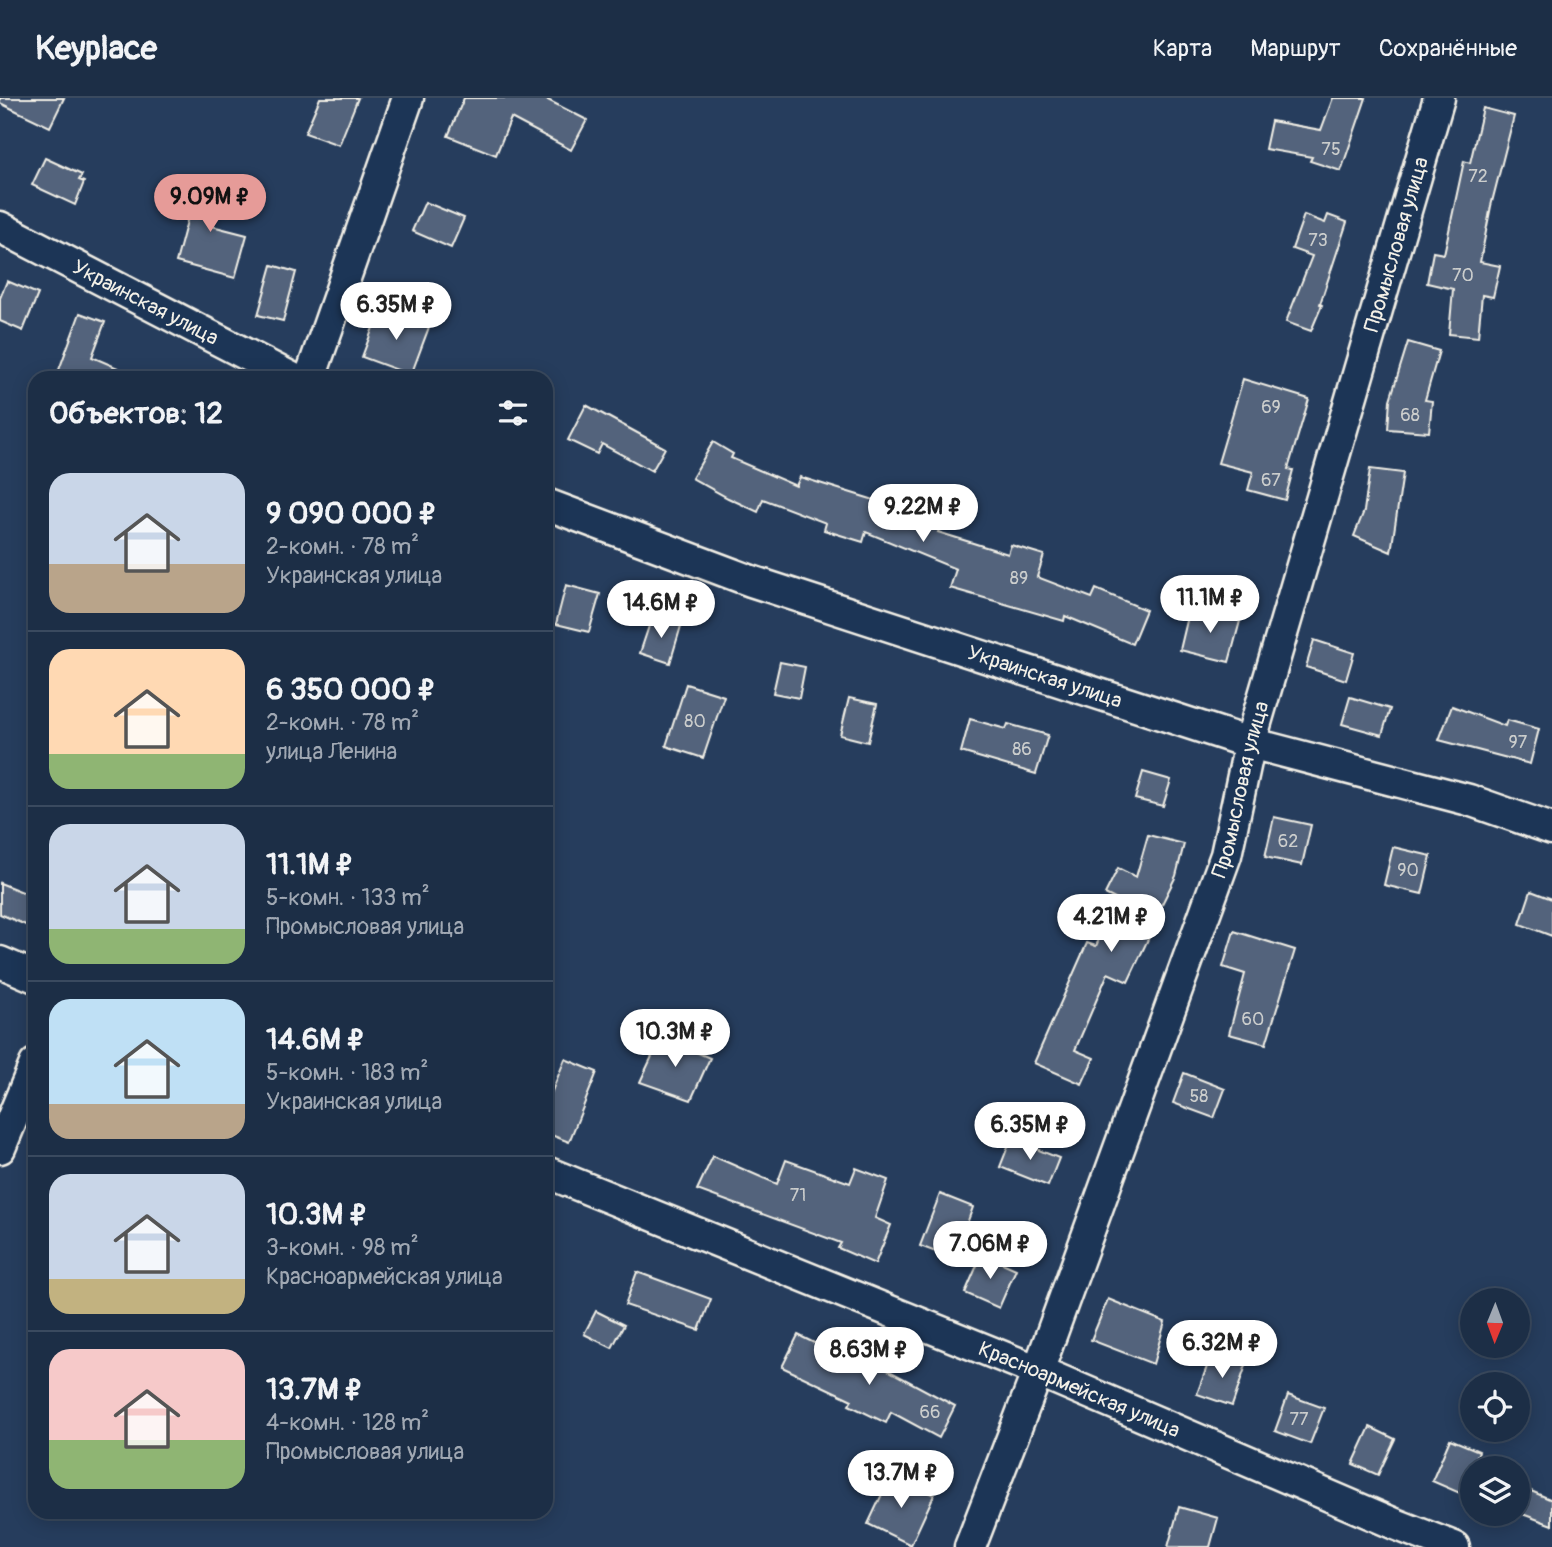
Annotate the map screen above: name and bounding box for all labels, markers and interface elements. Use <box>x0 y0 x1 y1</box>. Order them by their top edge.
text: Keyplace <box>35 28 157 69</box>
text: Карта <box>1153 34 1212 63</box>
text: Маршрут <box>1250 34 1341 63</box>
text: Сохранённые <box>1379 34 1517 63</box>
house number: 75 <box>1321 138 1341 161</box>
street label: Промысловая улица <box>1358 154 1435 335</box>
house number: 72 <box>1468 165 1488 188</box>
pin: 9.09M ₽ <box>145 174 275 234</box>
text: 9.09M ₽ <box>170 182 250 211</box>
house number: 73 <box>1308 229 1328 252</box>
street label: Украинская улица <box>68 253 223 351</box>
house number: 70 <box>1452 264 1474 287</box>
pin: 6.35M ₽ <box>331 282 461 342</box>
text: 6.35M ₽ <box>356 290 436 319</box>
icon: filters <box>494 394 532 432</box>
text: Объектов: 12 <box>49 395 223 432</box>
house number: 69 <box>1261 396 1281 419</box>
house number: 68 <box>1400 404 1420 427</box>
house number: 67 <box>1261 469 1281 492</box>
pin: 9.22M ₽ <box>858 484 988 544</box>
text: 9.22M ₽ <box>884 492 962 521</box>
text: 9 090 000 ₽ <box>266 495 437 532</box>
icon: home <box>105 501 189 585</box>
text: 2-комн. · 78 m² <box>266 532 419 561</box>
text: Украинская улица <box>266 561 442 590</box>
house number: 89 <box>1010 567 1028 590</box>
pin: 11.1M ₽ <box>1145 575 1275 635</box>
pin: 14.6M ₽ <box>596 580 726 640</box>
text: 11.1M ₽ <box>1176 583 1244 612</box>
text: 14.6M ₽ <box>623 588 699 617</box>
street label: Украинская улица <box>964 639 1126 714</box>
text: 6 350 000 ₽ <box>266 671 436 708</box>
icon: home <box>105 677 189 761</box>
street label: Промысловая улица <box>1205 698 1275 882</box>
text: 2-комн. · 78 m² <box>266 708 419 737</box>
house number: 80 <box>684 710 706 733</box>
house number: 97 <box>1509 731 1528 754</box>
text: улица Ленина <box>266 737 397 766</box>
house number: 86 <box>1012 738 1032 761</box>
house number: 62 <box>1278 830 1298 853</box>
text: 11.1M ₽ <box>266 846 354 883</box>
icon: home <box>105 852 189 936</box>
house number: 90 <box>1397 859 1419 882</box>
text: 5-комн. · 133 m² <box>266 883 430 912</box>
pin: 4.21M ₽ <box>1046 894 1176 954</box>
text: 4.21M ₽ <box>1073 902 1149 931</box>
text: Промысловая улица <box>266 912 464 941</box>
house number: 60 <box>1242 1008 1264 1031</box>
pin: 10.3M ₽ <box>610 1010 740 1069</box>
text: 10.3M ₽ <box>636 1017 714 1046</box>
text: 14.6M ₽ <box>266 1021 365 1058</box>
icon: home <box>105 1027 189 1111</box>
text: 5-комн. · 183 m² <box>266 1058 428 1087</box>
house number: 58 <box>1190 1085 1208 1108</box>
text: Украинская улица <box>266 1087 442 1116</box>
pin: 6.35M ₽ <box>965 1102 1095 1162</box>
text: 6.35M ₽ <box>990 1110 1070 1139</box>
house number: 71 <box>790 1184 806 1207</box>
text: 10.3M ₽ <box>266 1196 368 1233</box>
icon: home <box>105 1202 189 1286</box>
pin: 7.06M ₽ <box>925 1222 1055 1281</box>
text: 7.06M ₽ <box>949 1229 1031 1258</box>
text: 3-комн. · 98 m² <box>266 1233 419 1262</box>
text: Красноармейская улица <box>266 1262 503 1291</box>
north arrow <box>1460 1288 1530 1358</box>
map controls <box>1460 1288 1530 1526</box>
pin: 6.32M ₽ <box>1157 1320 1287 1380</box>
pin: 8.63M ₽ <box>804 1328 934 1387</box>
text: 6.32M ₽ <box>1182 1328 1262 1357</box>
text: 8.63M ₽ <box>830 1335 908 1364</box>
street label: Красноармейская улица <box>975 1335 1184 1444</box>
text: 13.7M ₽ <box>266 1371 363 1408</box>
button: locate <box>1460 1372 1530 1442</box>
icon: home <box>105 1377 189 1461</box>
house number: 66 <box>920 1401 940 1424</box>
text: 4-комн. · 128 m² <box>266 1408 429 1437</box>
house number: 77 <box>1289 1408 1309 1431</box>
text: Промысловая улица <box>266 1437 464 1466</box>
pin: 13.7M ₽ <box>836 1450 966 1510</box>
button: layers <box>1460 1456 1530 1526</box>
text: 13.7M ₽ <box>864 1458 938 1487</box>

